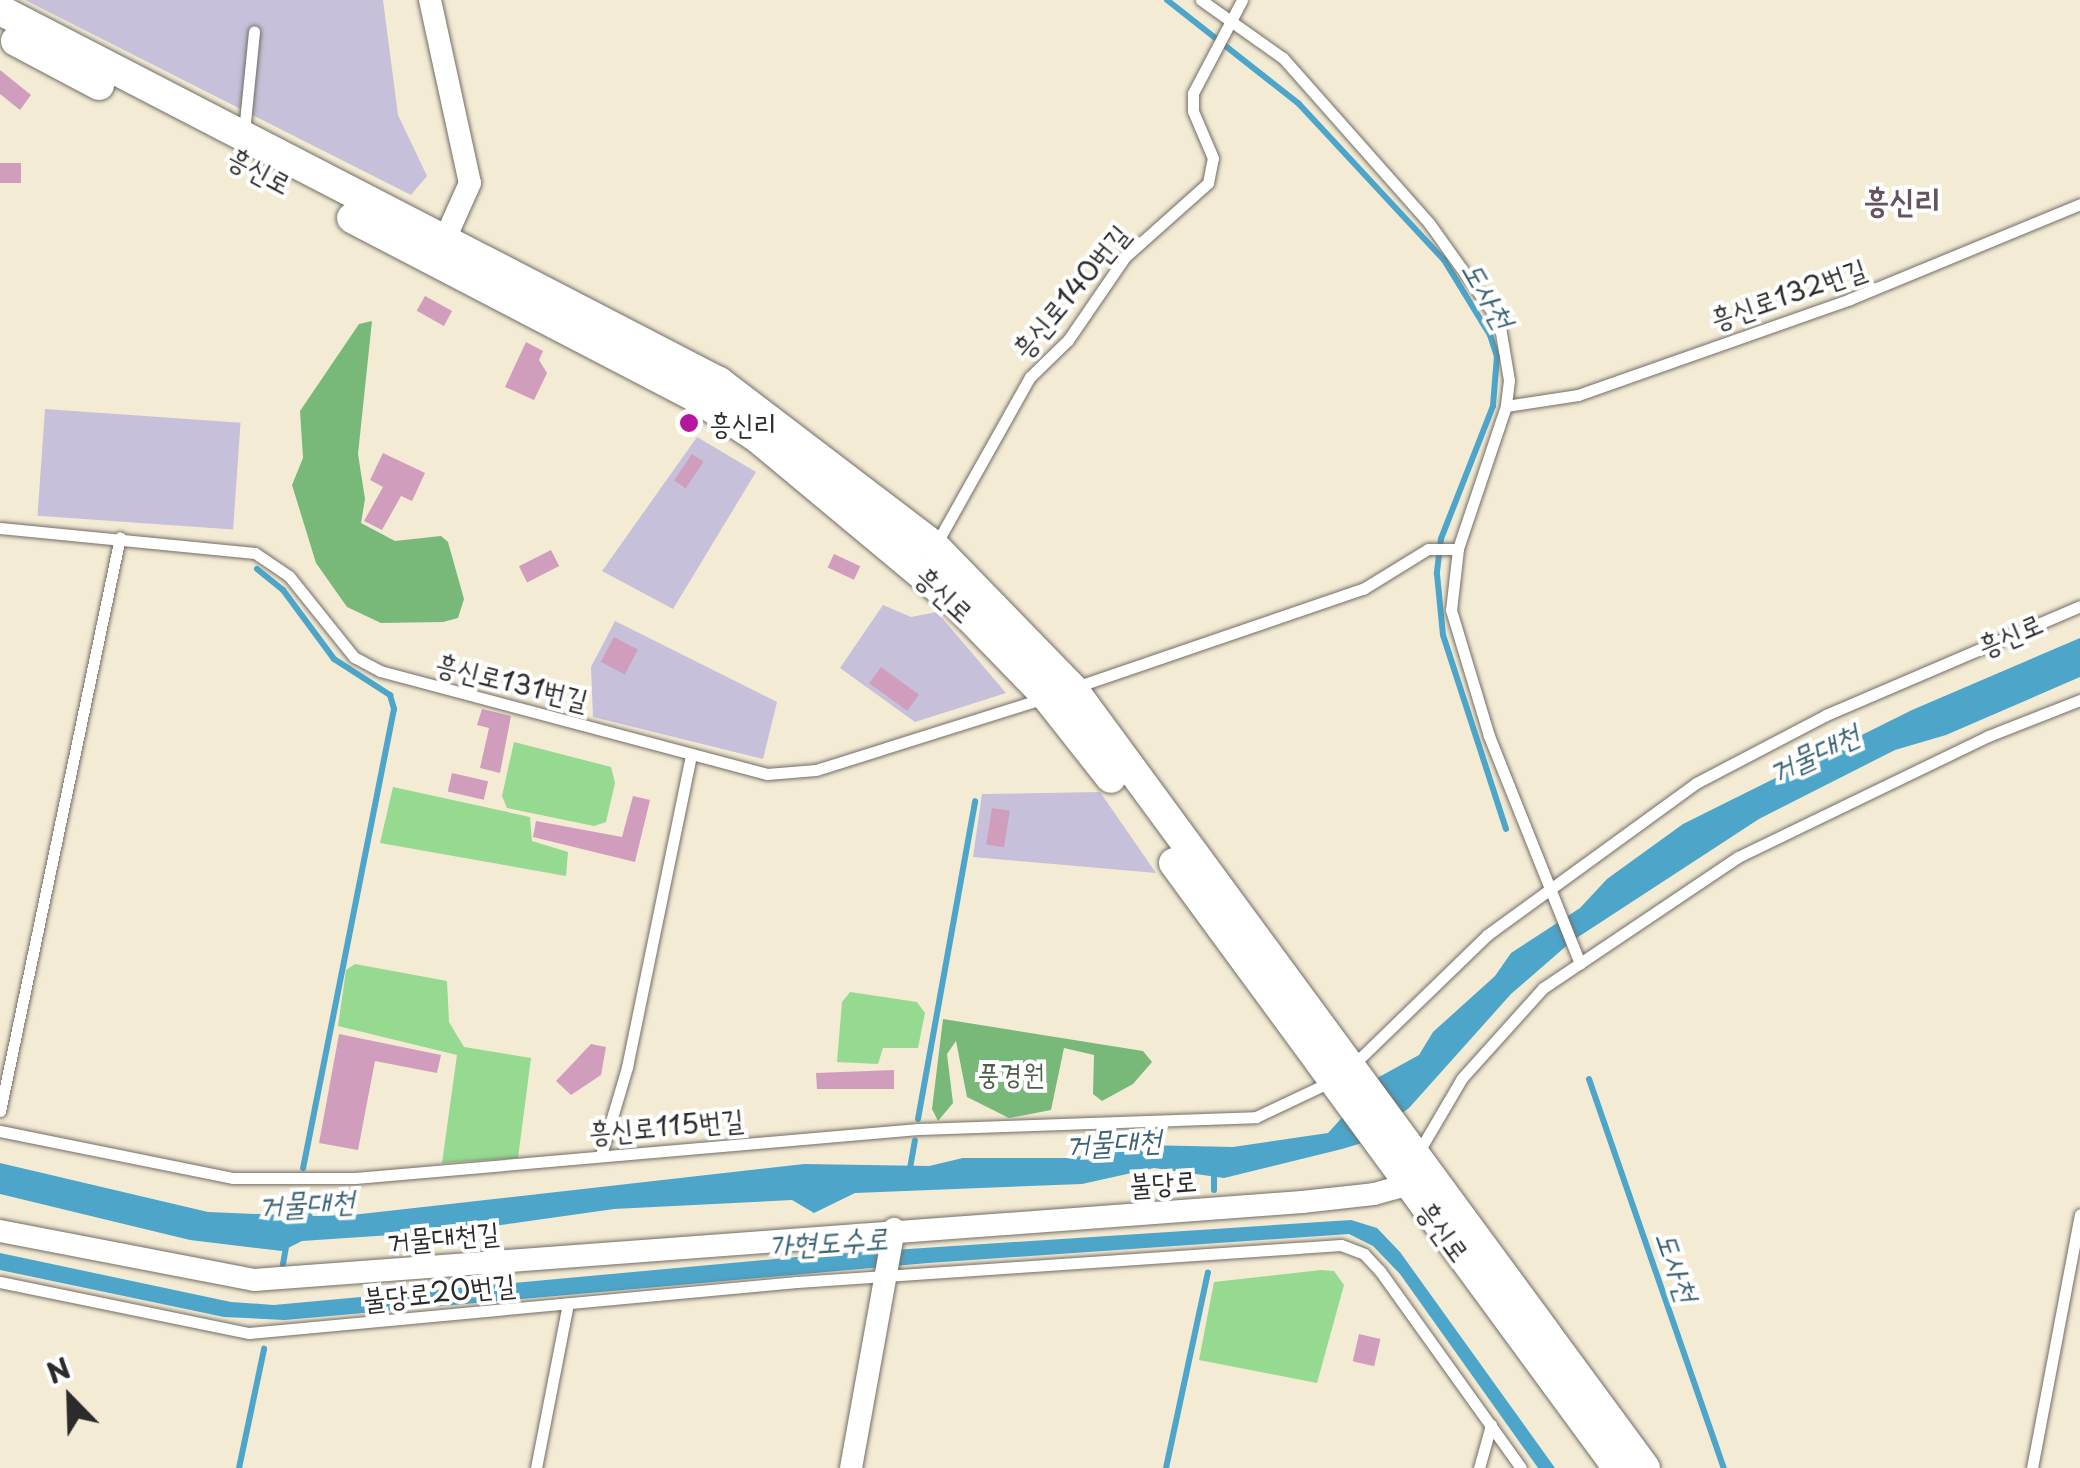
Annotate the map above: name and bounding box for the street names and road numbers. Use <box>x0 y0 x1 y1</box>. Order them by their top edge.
street label: 흥신로 <box>222 139 298 201</box>
street label: 흥신로140번길 <box>1004 217 1136 365</box>
street label: 흥신로132번길 <box>1706 251 1870 335</box>
street label: 흥신로 <box>909 559 981 629</box>
street label: 흥신로 <box>1972 605 2048 663</box>
street label: 흥신로131번길 <box>432 646 592 716</box>
street label: 흥신로115번길 <box>587 1101 745 1149</box>
street label: 불당로 <box>1128 1163 1198 1201</box>
street label: 흥신로 <box>1411 1194 1477 1268</box>
street label: 거물대천길 <box>385 1214 501 1258</box>
street label: 불당로20번길 <box>361 1266 517 1316</box>

